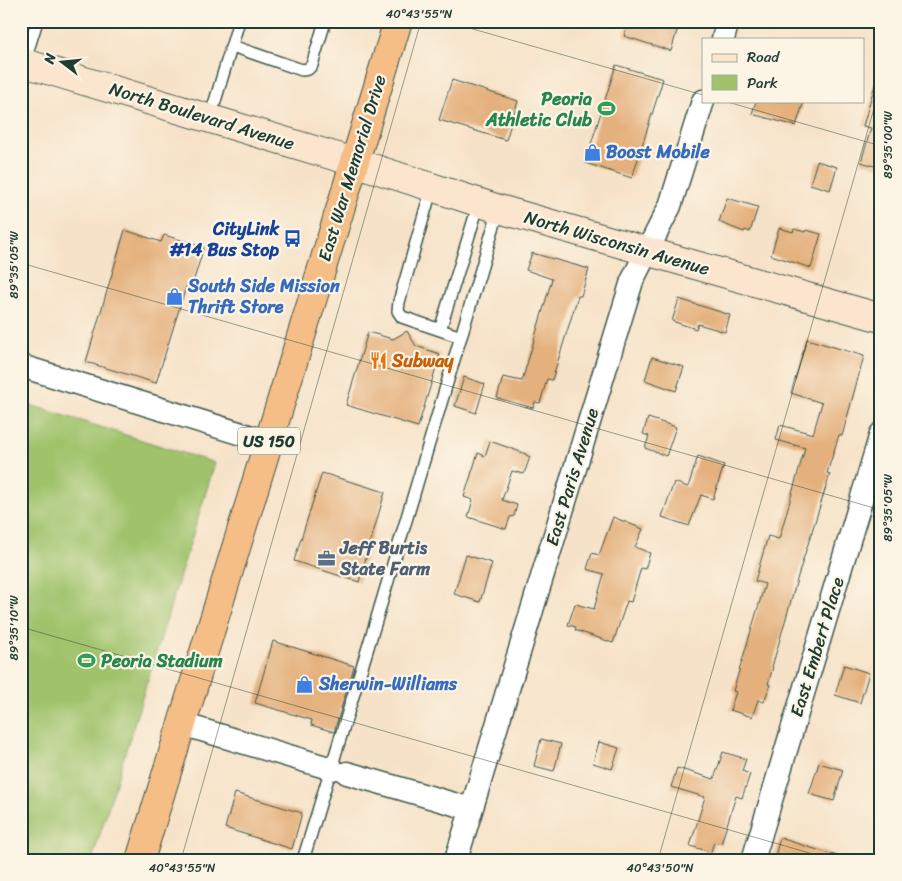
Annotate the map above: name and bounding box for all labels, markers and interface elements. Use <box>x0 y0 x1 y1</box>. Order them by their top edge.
text: 40°43'55"N <box>386 3 453 25</box>
north arrow <box>38 38 88 88</box>
legend <box>702 38 864 102</box>
text: Road <box>747 44 780 70</box>
text: N <box>36 50 63 68</box>
text: Park <box>747 70 778 96</box>
street label: East War Memorial Drive <box>308 71 396 265</box>
street label: North Boulevard Avenue <box>105 73 299 159</box>
place label: Peoria Athletic Club <box>485 83 592 136</box>
sports icon: Peoria Athletic Club <box>596 99 616 119</box>
text: 89°35'00"W <box>877 110 899 179</box>
place label: Boost Mobile <box>606 136 710 168</box>
shop icon: Boost Mobile <box>582 142 602 162</box>
street label: North Wisconsin Avenue <box>520 201 714 285</box>
place label: CityLink #14 Bus Stop <box>169 213 279 266</box>
bus stop icon: CityLink #14 Bus Stop <box>283 229 303 249</box>
text: 89°35'05"W <box>3 231 25 299</box>
place label: South Side Mission Thrift Store <box>187 270 340 323</box>
shop icon: South Side Mission Thrift Store <box>164 286 184 306</box>
place label: Subway <box>391 345 454 377</box>
restaurant icon: Subway <box>368 351 388 371</box>
street label: East Paris Avenue <box>536 404 608 550</box>
road number: US 150 <box>238 428 300 454</box>
text: 89°35'05"W <box>877 474 899 542</box>
place label: Jeff Burtis State Farm <box>339 532 430 585</box>
office icon: Jeff Burtis State Farm <box>316 548 336 568</box>
street label: East Embert Place <box>781 573 854 721</box>
text: 89°35'10"W <box>3 595 25 661</box>
place label: Peoria Stadium <box>101 645 223 677</box>
sports icon: Peoria Stadium <box>77 651 97 671</box>
place label: Sherwin-Williams <box>318 668 458 700</box>
shop icon: Sherwin-Williams <box>295 674 315 694</box>
text: 40°43'55"N <box>149 857 216 879</box>
text: 40°43'50"N <box>627 857 694 879</box>

